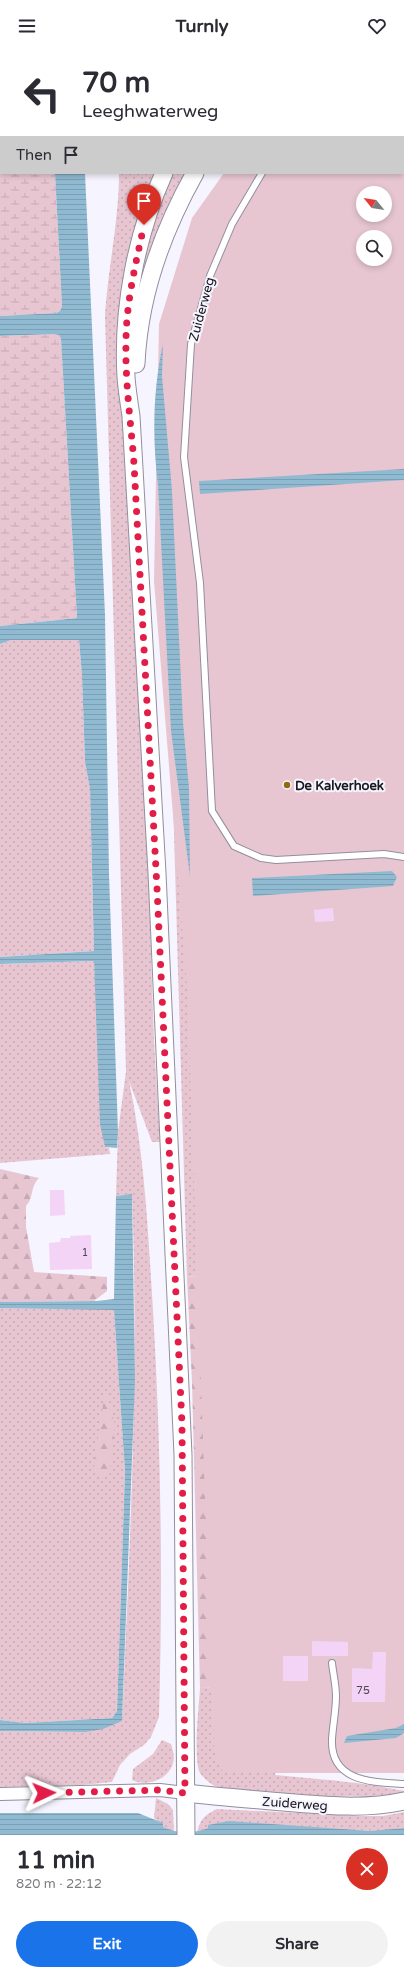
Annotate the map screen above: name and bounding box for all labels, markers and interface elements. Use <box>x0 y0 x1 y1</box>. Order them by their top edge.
icon: menu <box>16 15 38 37</box>
text: Turnly <box>176 15 228 37</box>
icon: heart <box>366 15 388 37</box>
text: 70 m <box>82 66 150 100</box>
icon: left <box>16 68 68 120</box>
text: Leeghwaterweg <box>82 100 218 122</box>
icon: arrive <box>60 144 82 166</box>
text: Then <box>16 146 52 164</box>
pin <box>127 184 161 225</box>
north arrow <box>356 186 392 222</box>
map controls <box>356 186 392 266</box>
icon: arrive <box>133 190 155 212</box>
button: search <box>356 230 392 266</box>
street label: Zuiderweg <box>186 275 218 343</box>
place label: De Kalverhoek <box>295 778 384 794</box>
marker: De Kalverhoek <box>282 780 292 790</box>
house number: 1 <box>82 1246 88 1259</box>
house number: 75 <box>356 1684 370 1697</box>
position arrow <box>23 1772 65 1814</box>
street label: Zuiderweg <box>262 1794 328 1814</box>
text: 11 min <box>16 1846 95 1875</box>
button: close <box>346 1848 388 1890</box>
text: 820 m · 22:12 <box>16 1876 102 1892</box>
button: Exit <box>16 1921 198 1967</box>
button: Share <box>206 1921 388 1967</box>

